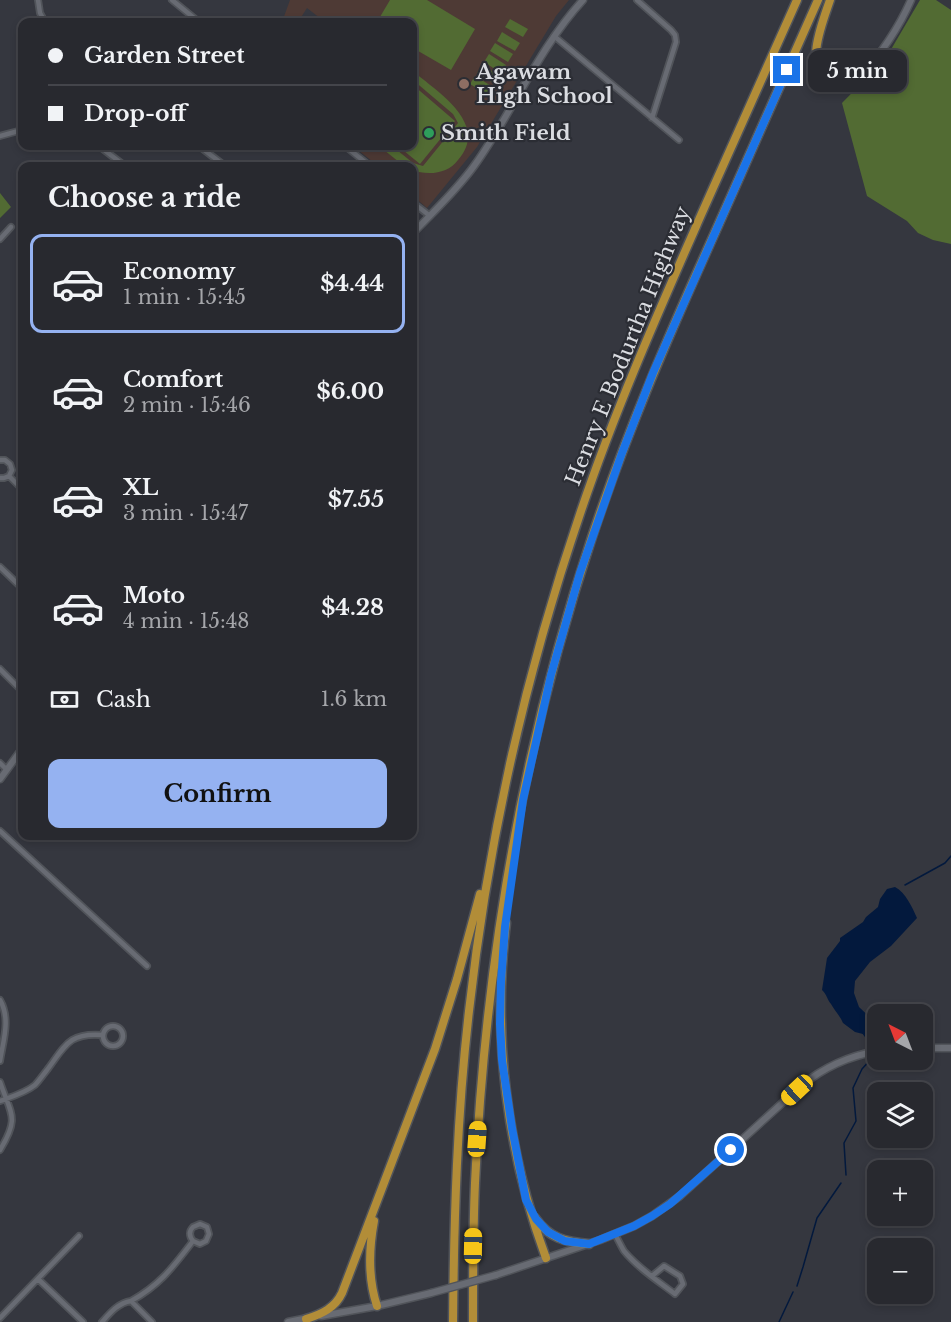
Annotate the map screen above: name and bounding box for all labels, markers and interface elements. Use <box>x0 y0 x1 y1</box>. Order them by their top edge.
text: Garden Street <box>84 42 245 69</box>
callout: 5 min <box>808 49 907 91</box>
route end <box>773 56 800 83</box>
place label: Agawam High School <box>475 59 613 109</box>
text: 5 min <box>827 59 888 83</box>
marker: Agawam High School <box>457 77 471 91</box>
text: Drop-off <box>84 100 186 127</box>
place label: Smith Field <box>441 120 571 146</box>
marker: Smith Field <box>422 126 436 140</box>
text: Choose a ride <box>48 181 241 214</box>
street label: Henry E Bodurtha Highway <box>560 202 696 489</box>
icon: car <box>51 257 105 311</box>
text: Economy <box>123 258 235 285</box>
text: $4.44 <box>320 270 384 297</box>
text: 1 min · 15:45 <box>123 285 246 309</box>
icon: car <box>51 365 105 419</box>
text: Comfort <box>123 366 223 393</box>
text: $6.00 <box>317 378 384 405</box>
text: 2 min · 15:46 <box>123 393 251 417</box>
icon: car <box>51 473 105 527</box>
text: XL <box>123 474 158 501</box>
text: $7.55 <box>328 486 384 513</box>
text: 3 min · 15:47 <box>123 501 248 525</box>
icon: car <box>51 581 105 635</box>
text: Moto <box>123 582 185 609</box>
text: $4.28 <box>321 594 384 621</box>
text: 4 min · 15:48 <box>123 609 249 633</box>
icon: cash <box>48 683 81 716</box>
text: Cash <box>96 686 151 713</box>
text: 1.6 km <box>321 687 387 711</box>
button: Confirm <box>48 759 387 828</box>
north arrow <box>867 1004 933 1070</box>
map controls <box>867 1004 933 1304</box>
car <box>778 1071 816 1109</box>
button: layers <box>867 1082 933 1148</box>
car <box>467 1120 487 1158</box>
route start <box>717 1136 744 1163</box>
button: + <box>867 1160 933 1226</box>
car <box>464 1228 482 1264</box>
button: − <box>867 1238 933 1304</box>

